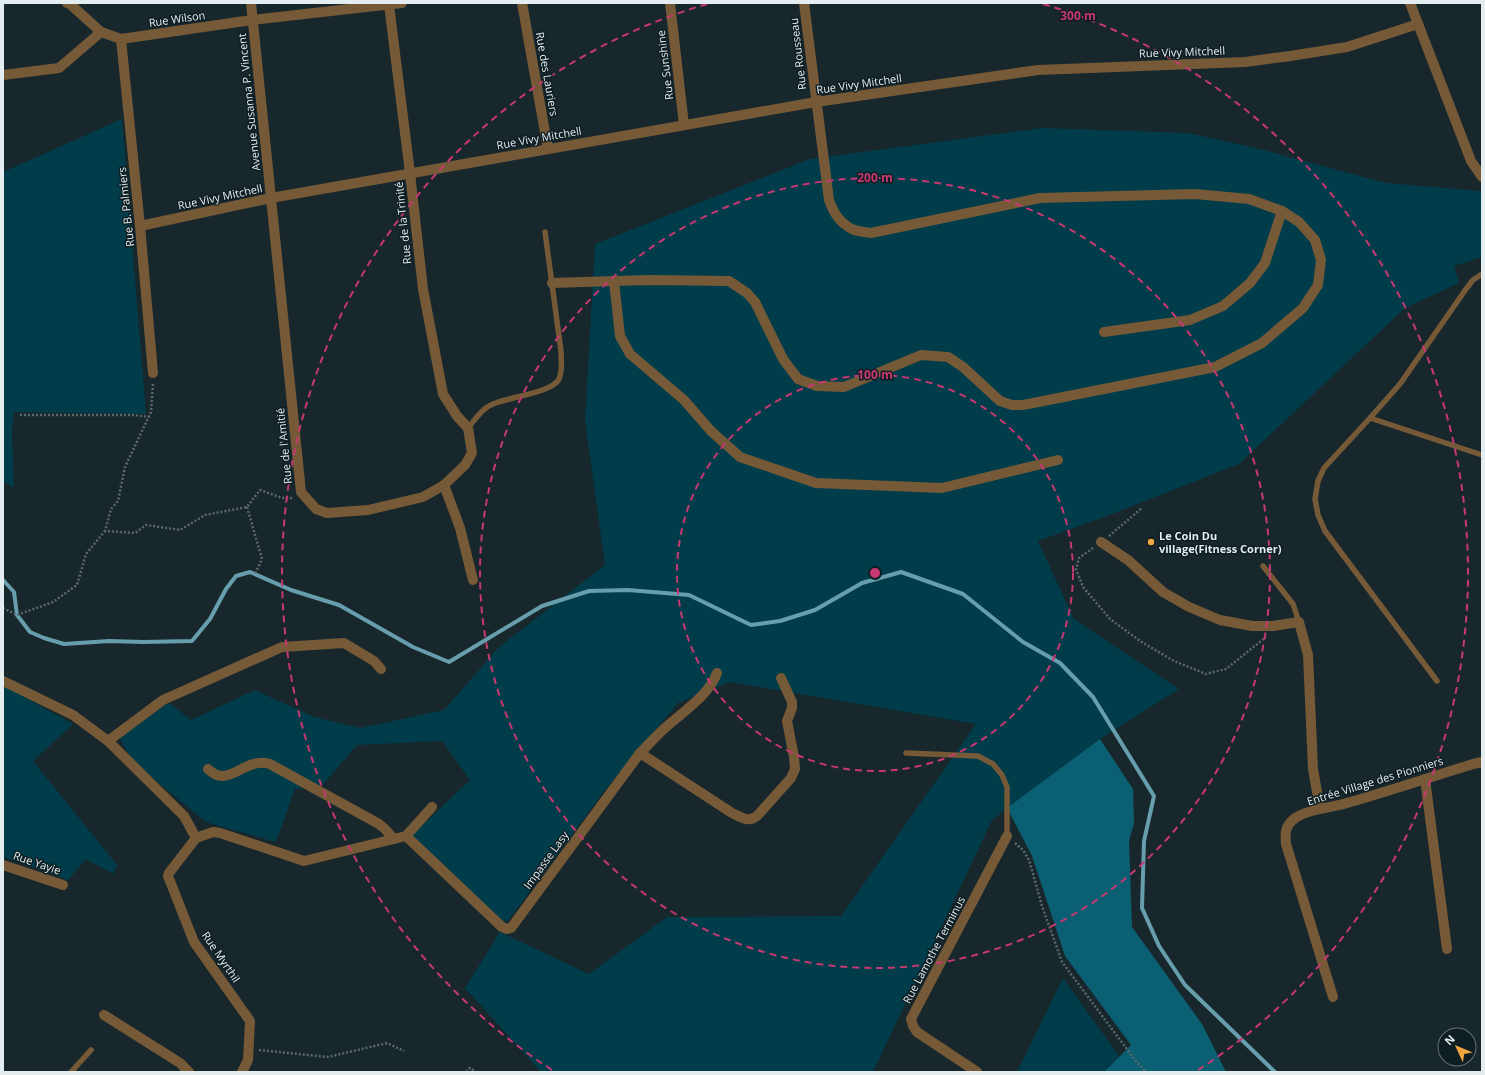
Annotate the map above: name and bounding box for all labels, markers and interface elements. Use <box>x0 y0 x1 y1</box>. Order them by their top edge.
street label: Rue Wilson <box>148 7 206 30</box>
text: 300 m <box>1060 7 1096 24</box>
street label: Rue Rousseau <box>786 17 809 91</box>
street label: Rue Sunshine <box>653 30 676 101</box>
street label: Rue des Lauriers <box>533 31 562 117</box>
street label: Avenue Susanna P. Vincent <box>234 32 263 172</box>
street label: Rue Vivy Mitchell <box>1139 43 1225 60</box>
street label: Rue Vivy Mitchell <box>815 70 903 97</box>
street label: Rue Vivy Mitchell <box>495 123 583 152</box>
street label: Rue B. Palmiers <box>114 167 137 248</box>
text: 200 m <box>857 169 893 186</box>
street label: Rue Vivy Mitchell <box>176 180 264 213</box>
street label: Rue de la Trinité <box>391 181 414 265</box>
text: 100 m <box>857 366 893 383</box>
street label: Rue de l'Amitié <box>272 407 295 485</box>
place label: Le Coin Du village(Fitness Corner) <box>1159 528 1282 556</box>
marker: Le Coin Du village(Fitness Corner) <box>1146 537 1156 547</box>
centre of rings <box>868 566 882 580</box>
street label: Entrée Village des Pionniers <box>1305 753 1445 808</box>
street label: Impasse Lasy <box>519 827 572 892</box>
street label: Rue Yayie <box>11 847 63 878</box>
street label: Rue Lamothe Terminus <box>899 894 968 1006</box>
street label: Rue Myrthil <box>199 928 244 985</box>
north arrow <box>1437 1027 1477 1067</box>
text: N <box>1441 1031 1458 1048</box>

